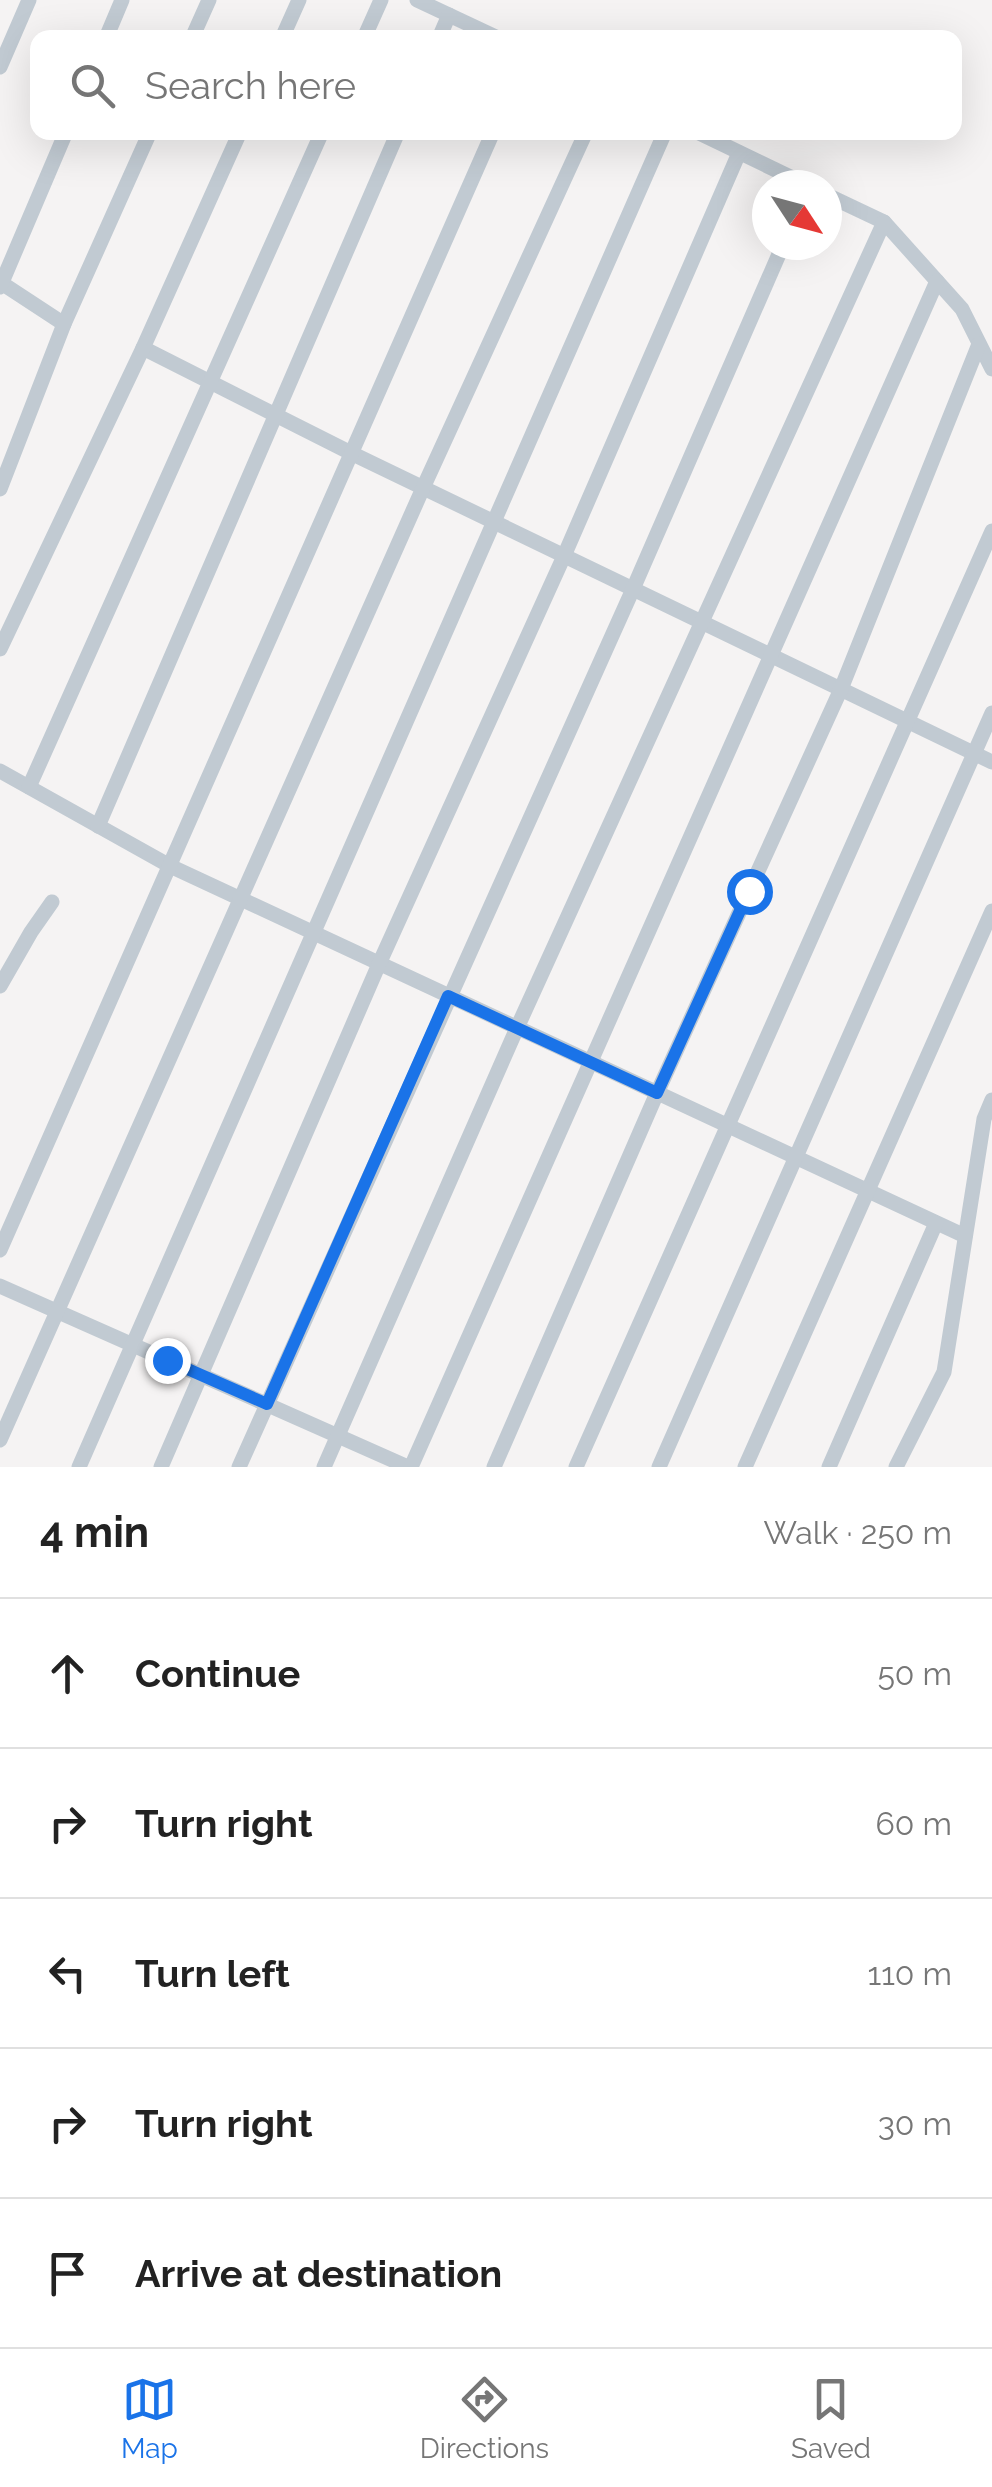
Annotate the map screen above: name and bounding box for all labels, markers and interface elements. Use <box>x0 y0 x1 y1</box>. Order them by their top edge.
search box <box>30 30 962 140</box>
icon: search <box>65 58 120 113</box>
text: Search here <box>145 63 356 108</box>
north arrow <box>752 170 842 260</box>
route start <box>727 869 773 915</box>
route end <box>145 1338 191 1384</box>
text: 4 min <box>40 1508 149 1557</box>
text: Walk · 250 m <box>763 1514 952 1551</box>
icon: ahead <box>40 1646 95 1701</box>
text: Continue <box>135 1651 300 1696</box>
text: 50 m <box>877 1655 952 1692</box>
icon: right <box>40 1796 95 1851</box>
text: Turn right <box>135 1801 312 1846</box>
text: 60 m <box>876 1805 952 1842</box>
icon: left <box>40 1946 95 2001</box>
text: Turn left <box>135 1951 290 1996</box>
text: 110 m <box>867 1955 952 1992</box>
icon: right <box>40 2096 95 2151</box>
text: Turn right <box>135 2101 312 2146</box>
text: 30 m <box>878 2105 952 2142</box>
icon: arrive <box>40 2246 95 2301</box>
text: Arrive at destination <box>135 2251 502 2296</box>
tab: Map <box>121 2372 178 2465</box>
tab: Directions <box>420 2372 549 2465</box>
tab: Saved <box>791 2372 871 2465</box>

